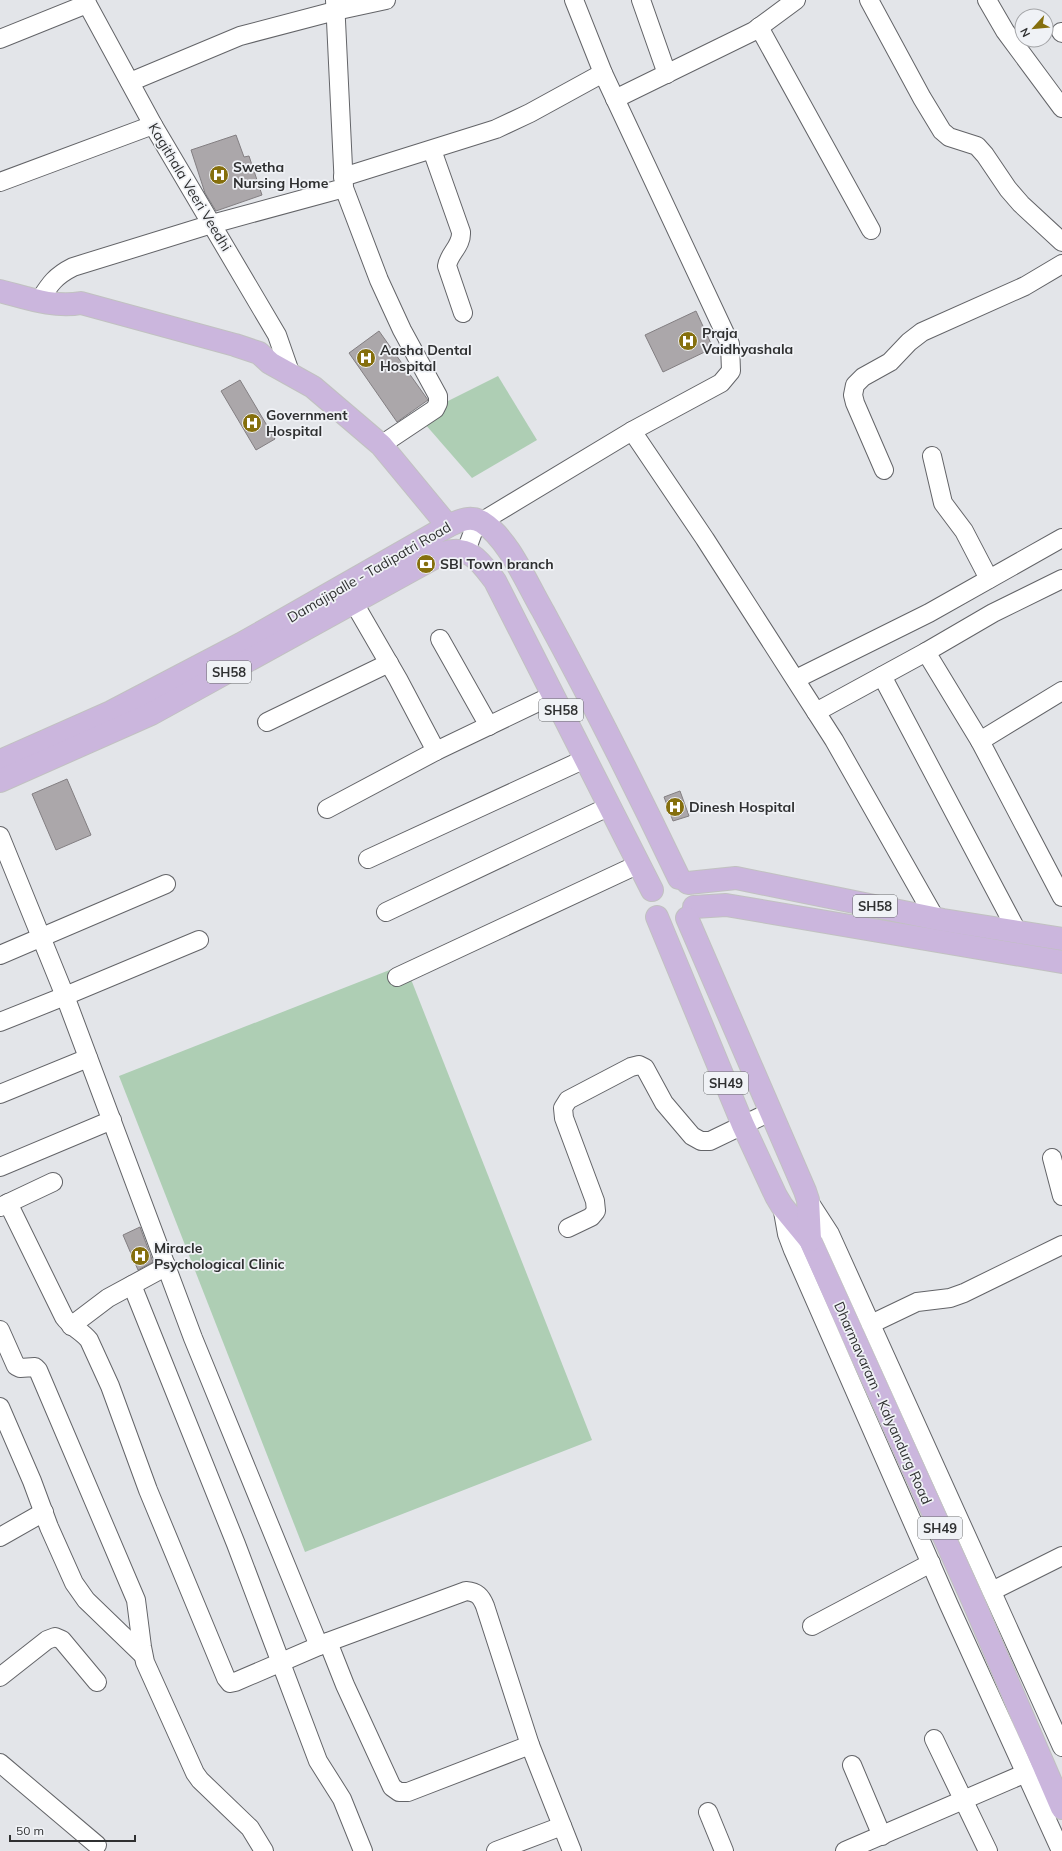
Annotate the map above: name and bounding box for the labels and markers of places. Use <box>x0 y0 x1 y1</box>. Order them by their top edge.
place label: Swetha Nursing Home <box>233 158 329 192</box>
hospital icon: Swetha Nursing Home <box>208 164 230 186</box>
place label: Praja Vaidhyashala <box>701 324 793 358</box>
hospital icon: Praja Vaidhyashala <box>677 330 699 352</box>
place label: Aasha Dental Hospital <box>380 341 472 375</box>
hospital icon: Aasha Dental Hospital <box>355 347 377 369</box>
place label: Government Hospital <box>266 406 348 440</box>
hospital icon: Government Hospital <box>241 412 263 434</box>
bank icon: SBI Town branch <box>415 553 437 575</box>
place label: SBI Town branch <box>440 555 554 573</box>
hospital icon: Dinesh Hospital <box>664 796 686 818</box>
place label: Dinesh Hospital <box>689 798 795 816</box>
place label: Miracle Psychological Clinic <box>154 1239 285 1273</box>
hospital icon: Miracle Psychological Clinic <box>129 1245 151 1267</box>

